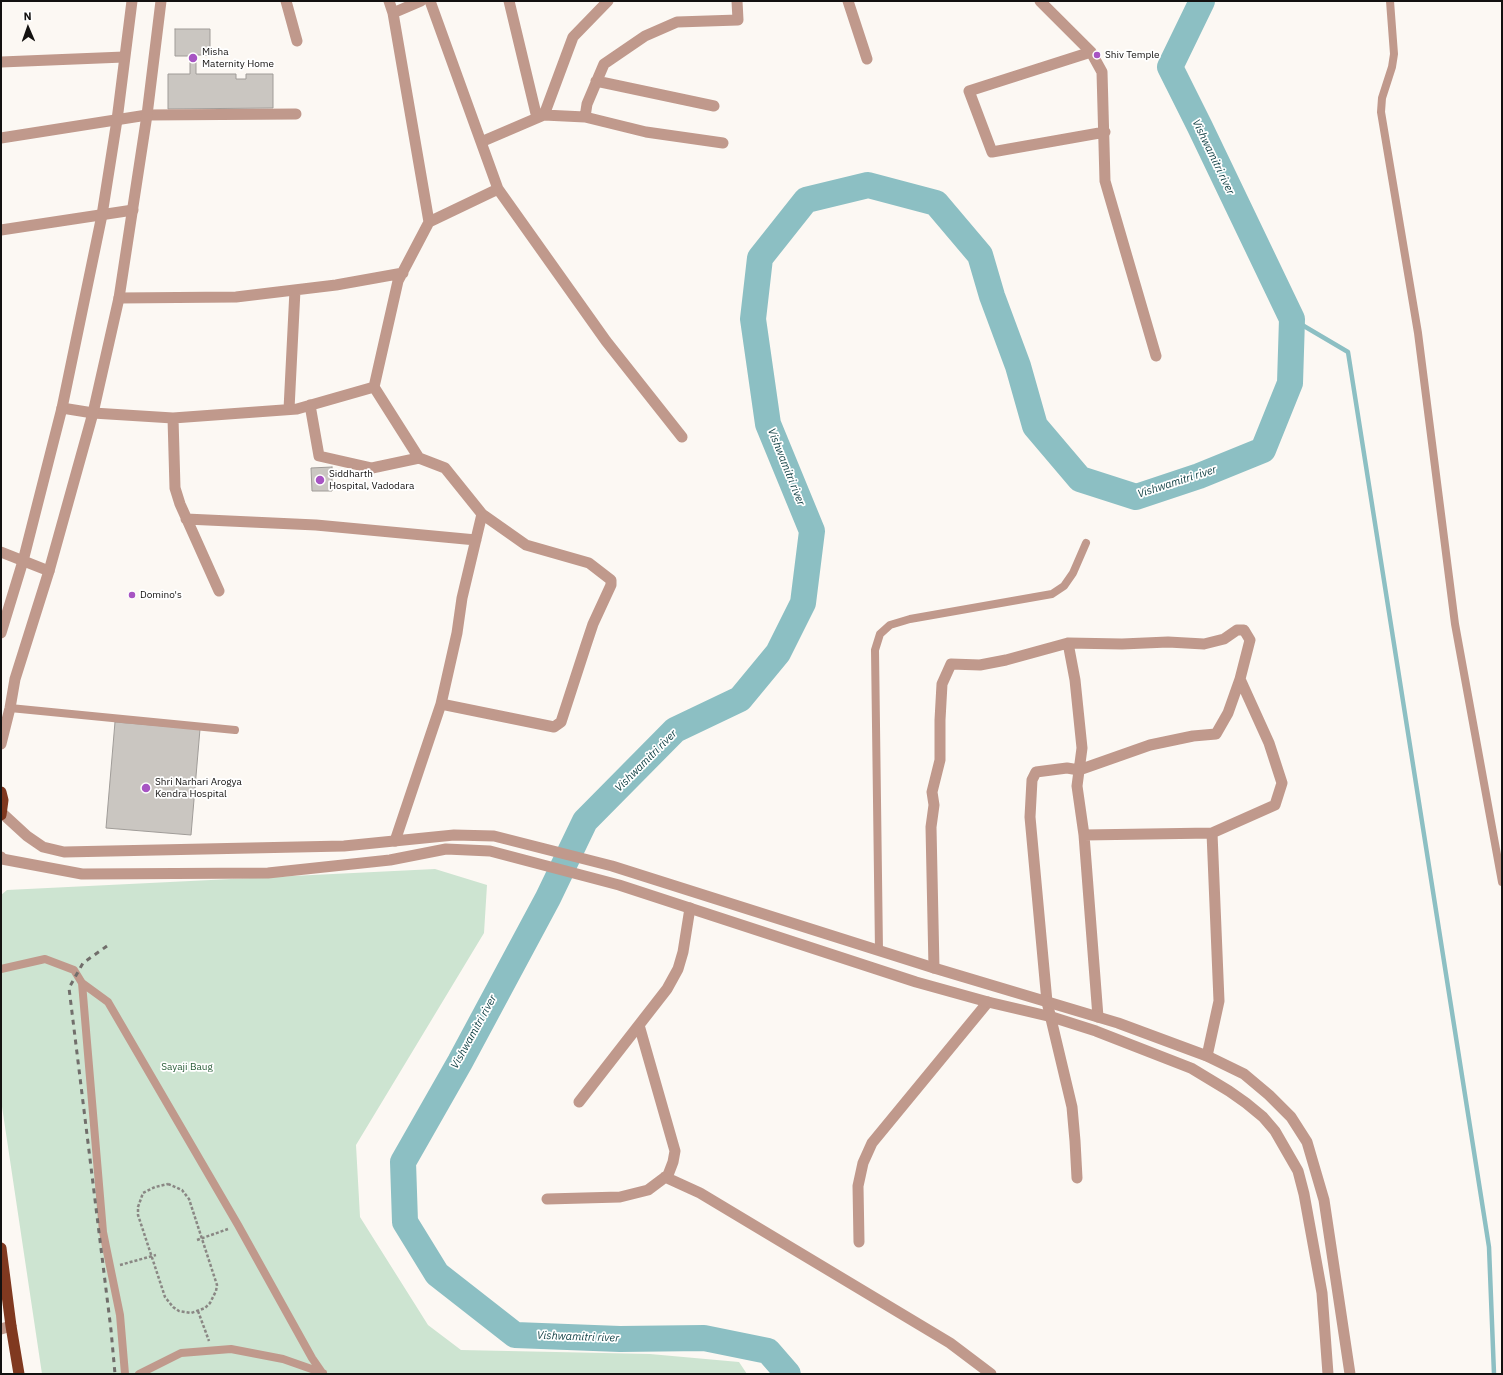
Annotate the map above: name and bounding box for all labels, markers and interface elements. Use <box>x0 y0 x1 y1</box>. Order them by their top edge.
north arrow <box>8 8 48 48</box>
text: N <box>23 9 32 23</box>
place label: Misha Maternity Home <box>202 46 274 70</box>
place label: Shiv Temple <box>1105 49 1160 61</box>
marker: Shiv Temple <box>1092 50 1102 60</box>
marker: Misha Maternity Home <box>187 52 199 64</box>
water label: Vishwamitri river <box>1189 117 1237 197</box>
water label: Vishwamitri river <box>764 426 808 508</box>
water label: Vishwamitri river <box>1136 463 1218 501</box>
place label: Siddharth Hospital, Vadodara <box>329 468 414 492</box>
marker: Siddharth Hospital, Vadodara <box>314 474 326 486</box>
place label: Domino's <box>140 589 182 601</box>
marker: Domino's <box>127 590 137 600</box>
water label: Vishwamitri river <box>612 727 680 795</box>
place label: Shri Narhari Arogya Kendra Hospital <box>155 776 242 800</box>
marker: Shri Narhari Arogya Kendra Hospital <box>140 782 152 794</box>
water label: Vishwamitri river <box>448 993 500 1071</box>
park label: Sayaji Baug <box>161 1061 213 1073</box>
water label: Vishwamitri river <box>537 1329 619 1345</box>

